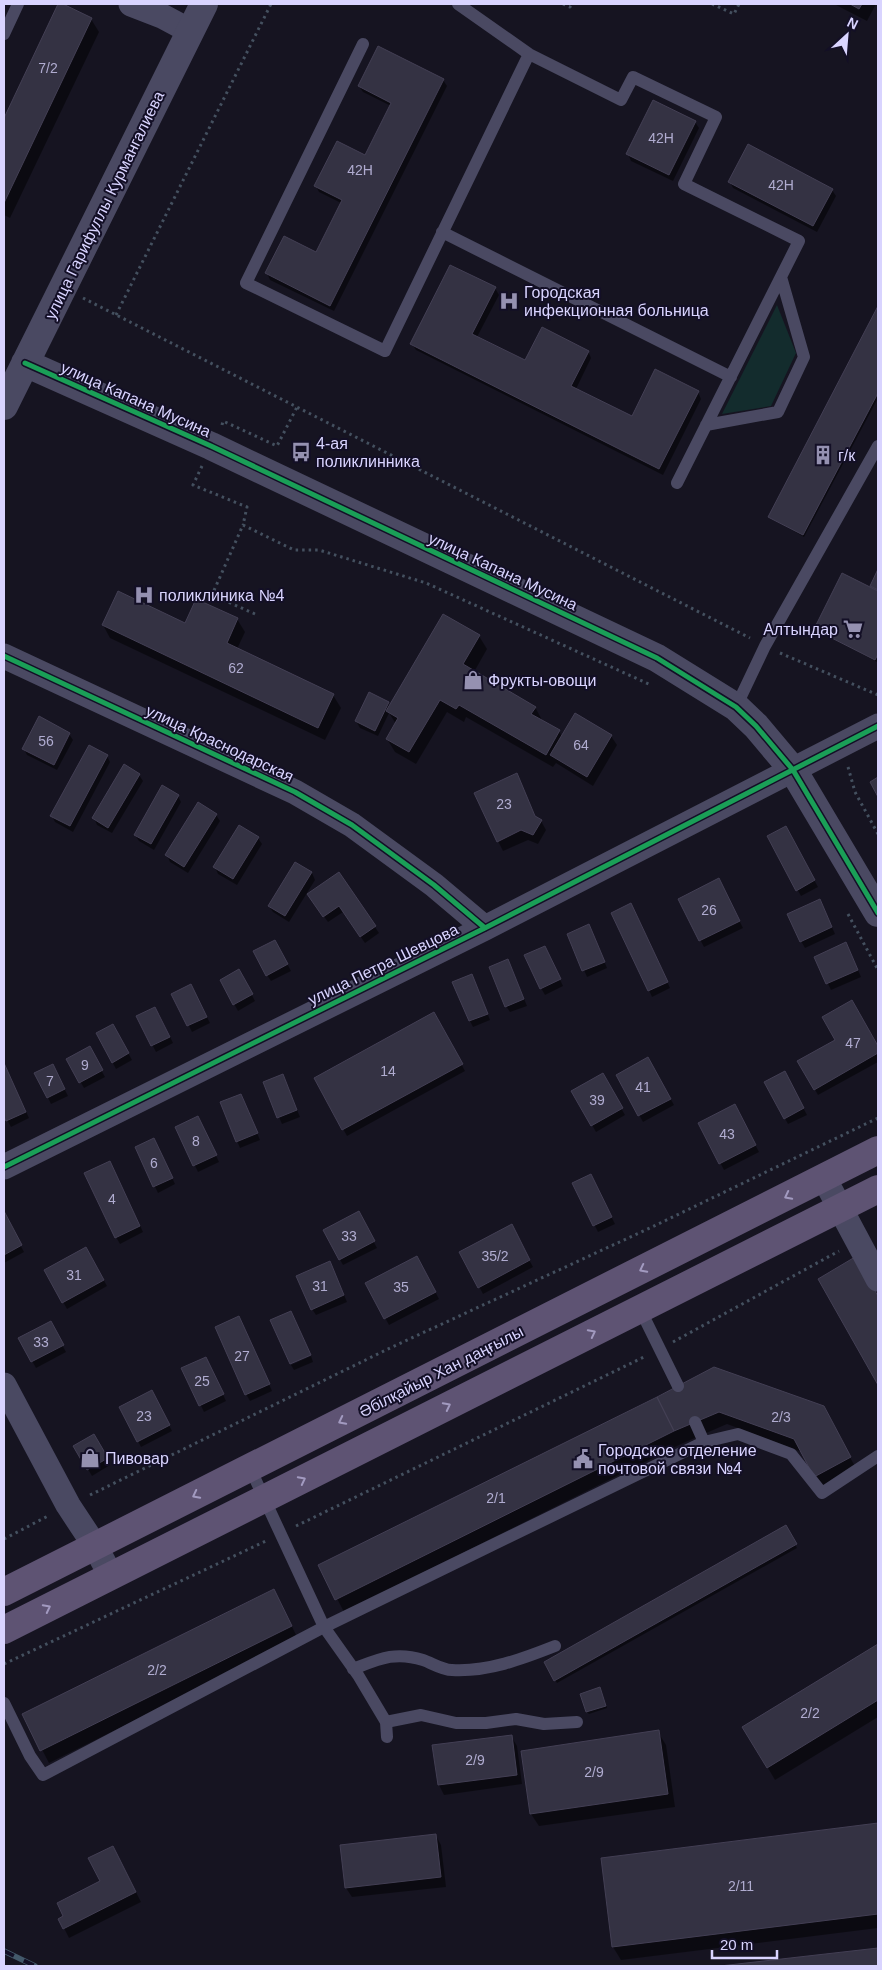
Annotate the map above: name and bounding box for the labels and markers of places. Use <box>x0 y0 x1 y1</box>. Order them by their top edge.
place label: Городская инфекционная больница <box>524 284 709 319</box>
hospital icon: Городская инфекционная больница <box>498 290 520 312</box>
place label: 4-ая поликлинника <box>316 435 420 470</box>
bus stop icon: 4-ая поликлинника <box>290 441 312 463</box>
building icon: г/к <box>812 444 834 466</box>
place label: г/к <box>838 447 856 464</box>
hospital icon: поликлиника №4 <box>133 584 155 606</box>
place label: поликлиника №4 <box>159 587 285 604</box>
supermarket icon: Алтындар <box>842 618 864 640</box>
place label: Алтындар <box>763 621 838 638</box>
shop icon: Фрукты-овощи <box>462 669 484 691</box>
place label: Фрукты-овощи <box>488 672 596 689</box>
place label: Городское отделение почтовой связи №4 <box>598 1442 757 1477</box>
shop icon: Пивовар <box>79 1447 101 1469</box>
public building icon: Городское отделение почтовой связи №4 <box>572 1448 594 1470</box>
place label: Пивовар <box>105 1450 169 1467</box>

